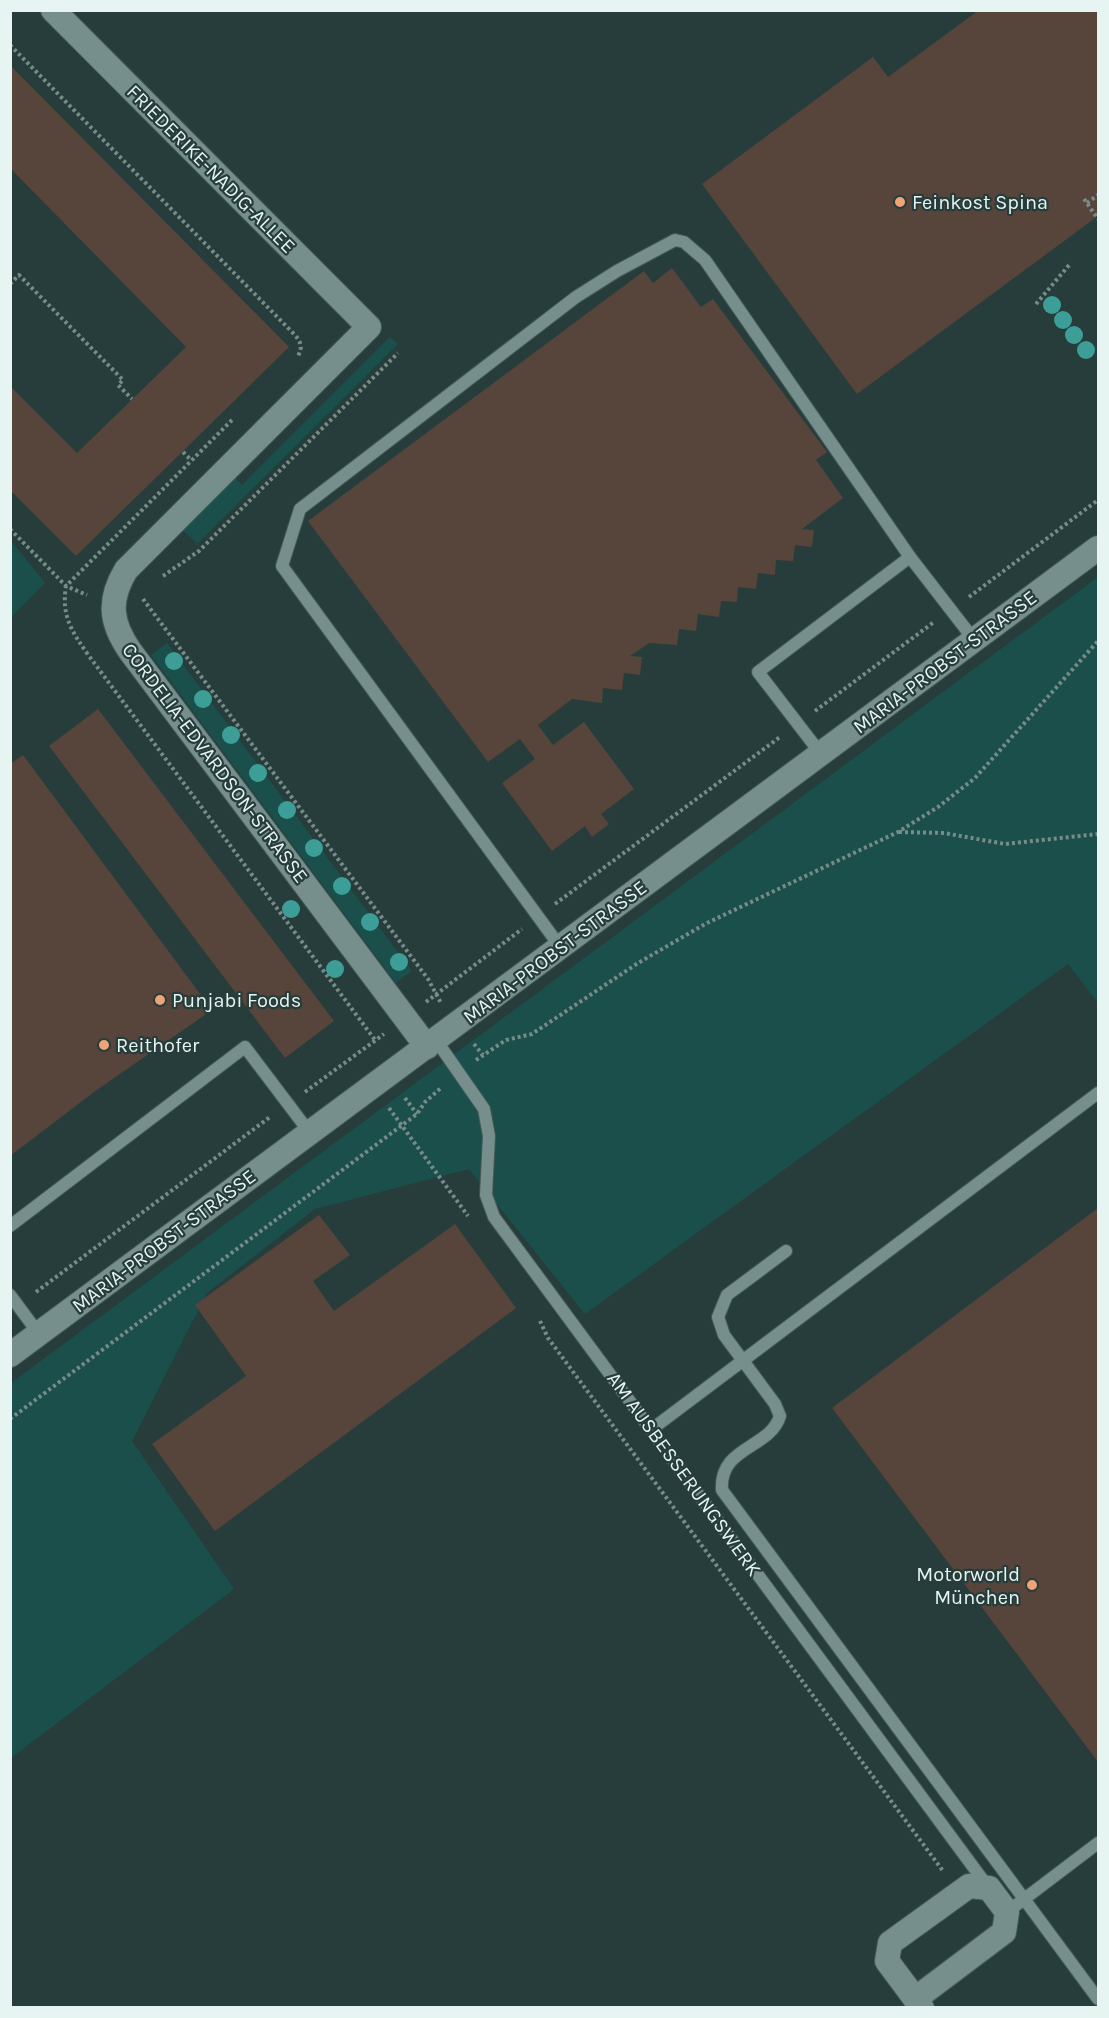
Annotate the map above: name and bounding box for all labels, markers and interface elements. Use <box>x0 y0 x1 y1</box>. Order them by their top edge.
street label: FRIEDERIKE-NADIG-ALLEE <box>122 80 300 258</box>
place label: Feinkost Spina <box>912 191 1048 214</box>
marker: Feinkost Spina <box>893 195 907 209</box>
street label: MARIA-PROBST-STRASSE <box>849 585 1041 739</box>
street label: CORDELIA-EDVARDSON-STRASSE <box>117 639 313 887</box>
street label: MARIA-PROBST-STRASSE <box>459 875 651 1029</box>
place label: Punjabi Foods <box>172 989 301 1012</box>
marker: Punjabi Foods <box>153 993 167 1007</box>
place label: Reithofer <box>116 1034 200 1057</box>
marker: Reithofer <box>97 1038 111 1052</box>
street label: MARIA-PROBST-STRASSE <box>68 1164 260 1318</box>
street label: AM AUSBESSERUNGSWERK <box>602 1368 766 1580</box>
place label: Motorworld München <box>916 1563 1020 1609</box>
marker: Motorworld München <box>1025 1578 1039 1592</box>

